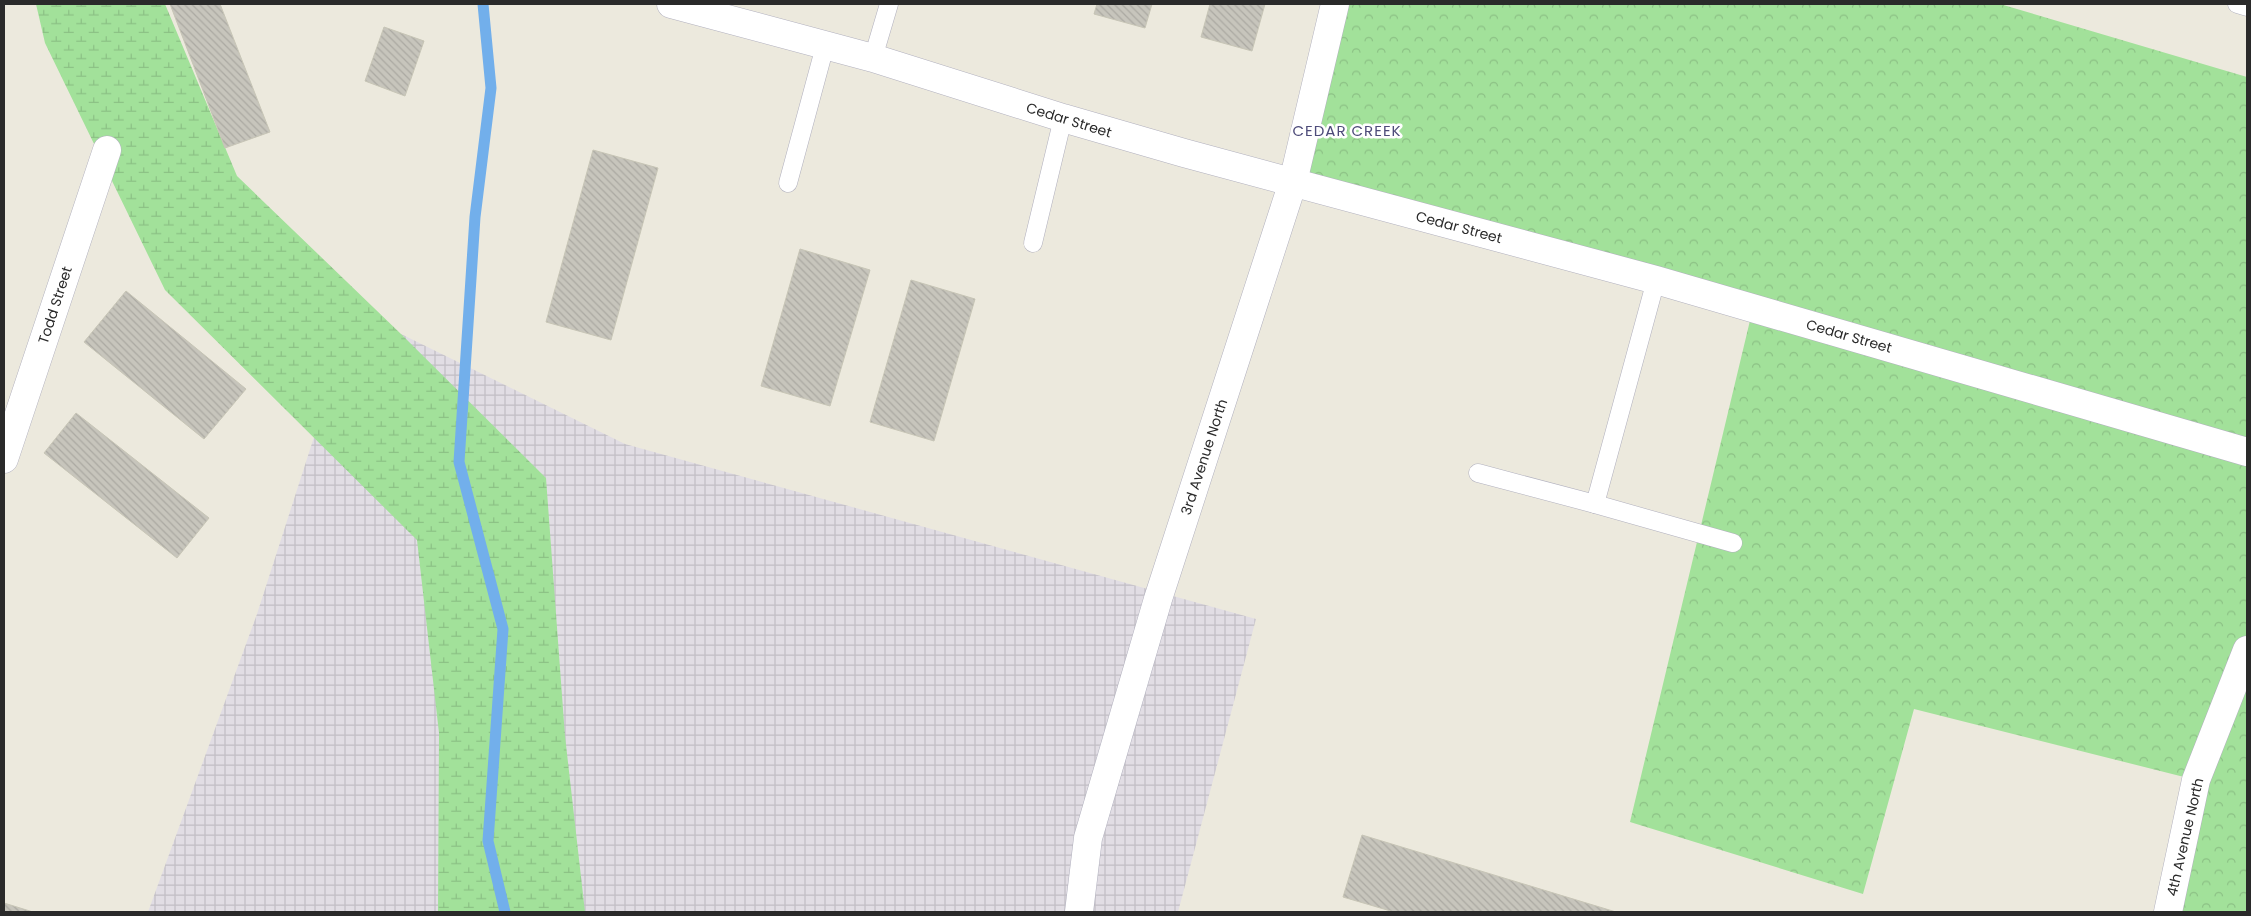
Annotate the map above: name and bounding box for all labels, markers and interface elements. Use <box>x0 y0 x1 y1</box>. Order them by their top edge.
street label: Cedar Street <box>1024 98 1114 142</box>
district label: CEDAR CREEK <box>1292 120 1402 141</box>
street label: Cedar Street <box>1414 206 1504 248</box>
street label: Todd Street <box>33 264 77 346</box>
street label: Cedar Street <box>1804 314 1894 358</box>
street label: 3rd Avenue North <box>1176 396 1232 518</box>
street label: 4th Avenue North <box>2162 776 2208 898</box>

